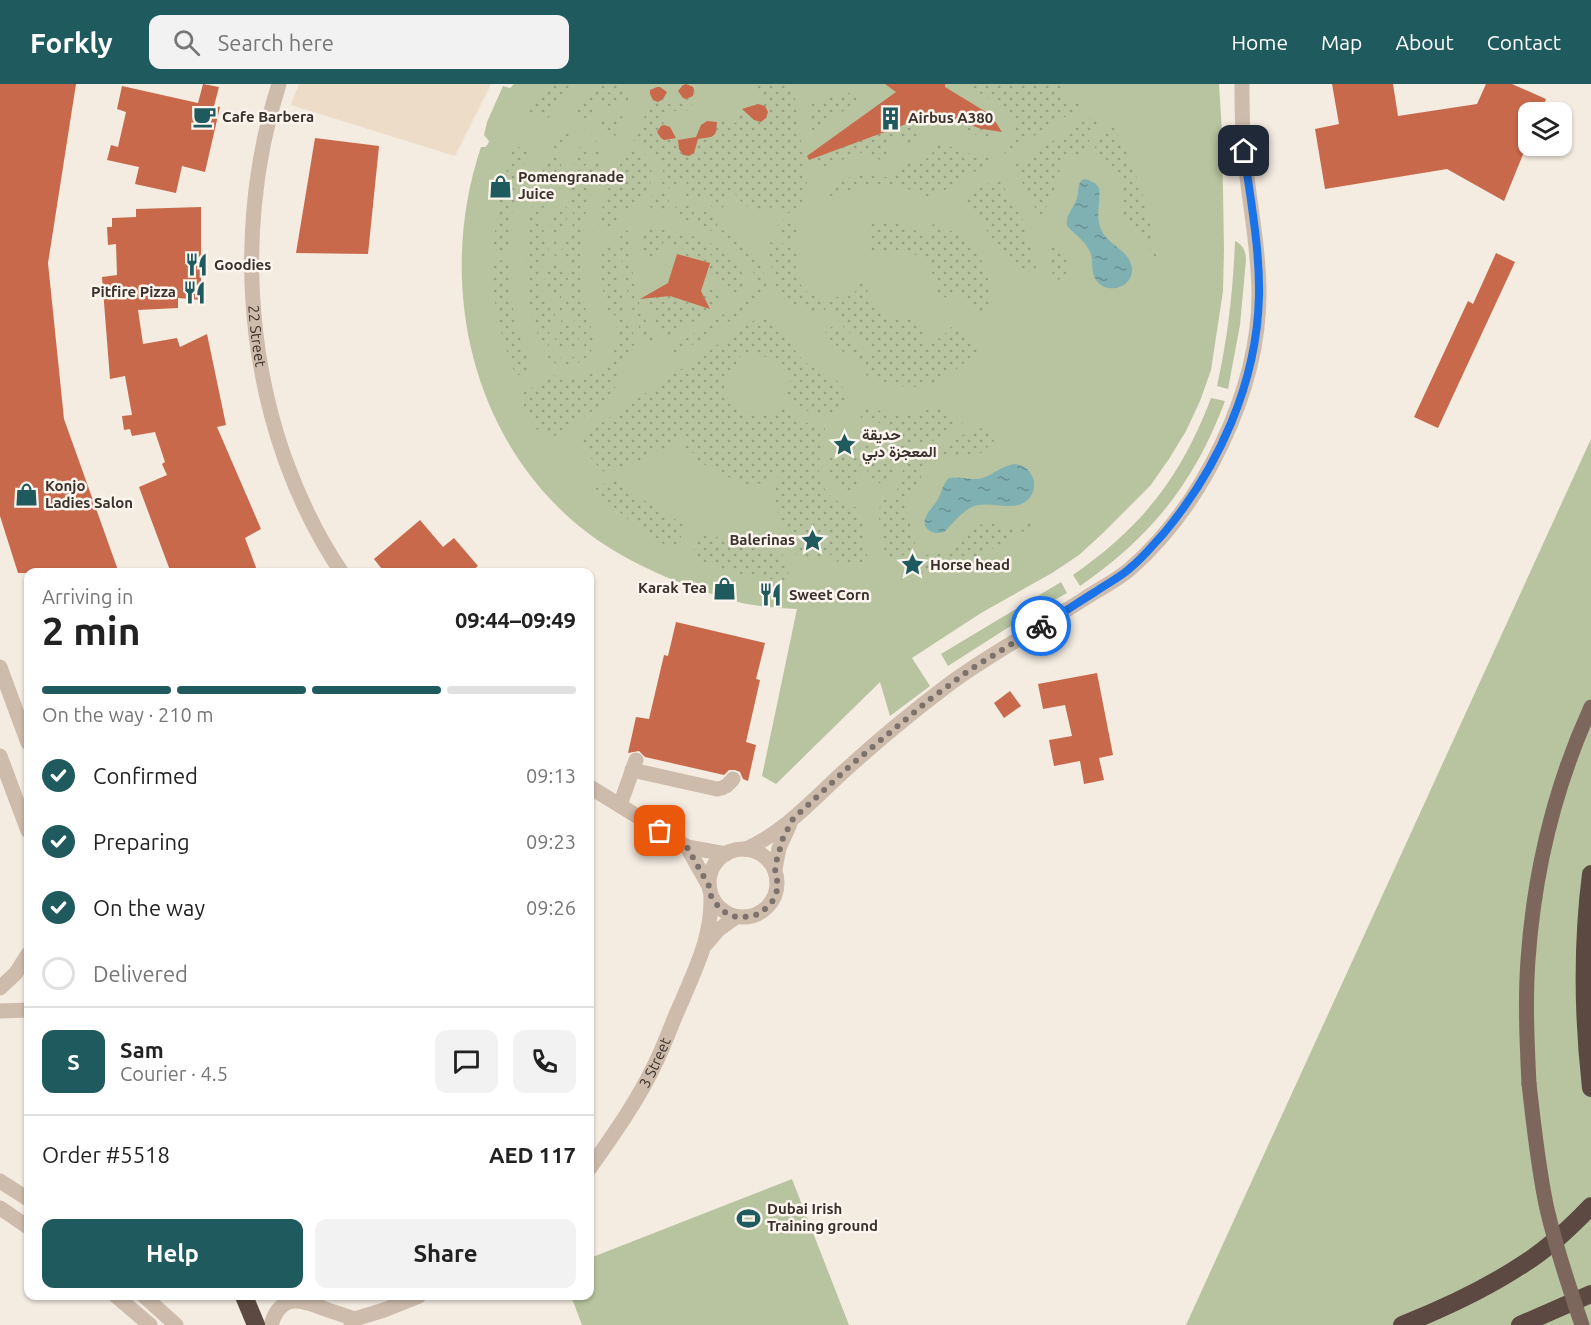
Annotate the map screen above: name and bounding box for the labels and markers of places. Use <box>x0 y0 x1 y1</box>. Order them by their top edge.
cafe icon: Cafe Barbera <box>191 104 217 130</box>
building icon: Airbus A380 <box>877 105 903 131</box>
place label: Cafe Barbera <box>222 108 314 125</box>
place label: Airbus A380 <box>908 109 993 126</box>
pin <box>1218 125 1269 176</box>
place label: Pomengranade Juice <box>518 168 624 202</box>
shop icon: Pomengranade Juice <box>487 173 513 199</box>
restaurant icon: Goodies <box>183 252 209 278</box>
place label: Goodies <box>214 256 271 273</box>
restaurant icon: Pitfire Pizza <box>181 279 207 305</box>
place label: Pitfire Pizza <box>91 283 176 300</box>
place label: حديقة المعجزة دبي <box>862 426 937 465</box>
place icon: حديقة المعجزة دبي <box>831 431 857 457</box>
place label: Konjo Ladies Salon <box>45 477 133 511</box>
shop icon: Konjo Ladies Salon <box>14 482 40 508</box>
place icon: Balerinas <box>800 527 826 553</box>
place label: Balerinas <box>729 531 795 548</box>
place icon: Horse head <box>899 552 925 578</box>
place label: Horse head <box>930 556 1010 573</box>
shop icon: Karak Tea <box>712 575 738 601</box>
place label: Karak Tea <box>638 579 707 596</box>
restaurant icon: Sweet Corn <box>758 582 784 608</box>
place label: Sweet Corn <box>789 586 870 603</box>
pin <box>634 805 685 856</box>
place label: Dubai Irish Training ground <box>767 1200 878 1234</box>
sports icon: Dubai Irish Training ground <box>736 1205 762 1231</box>

